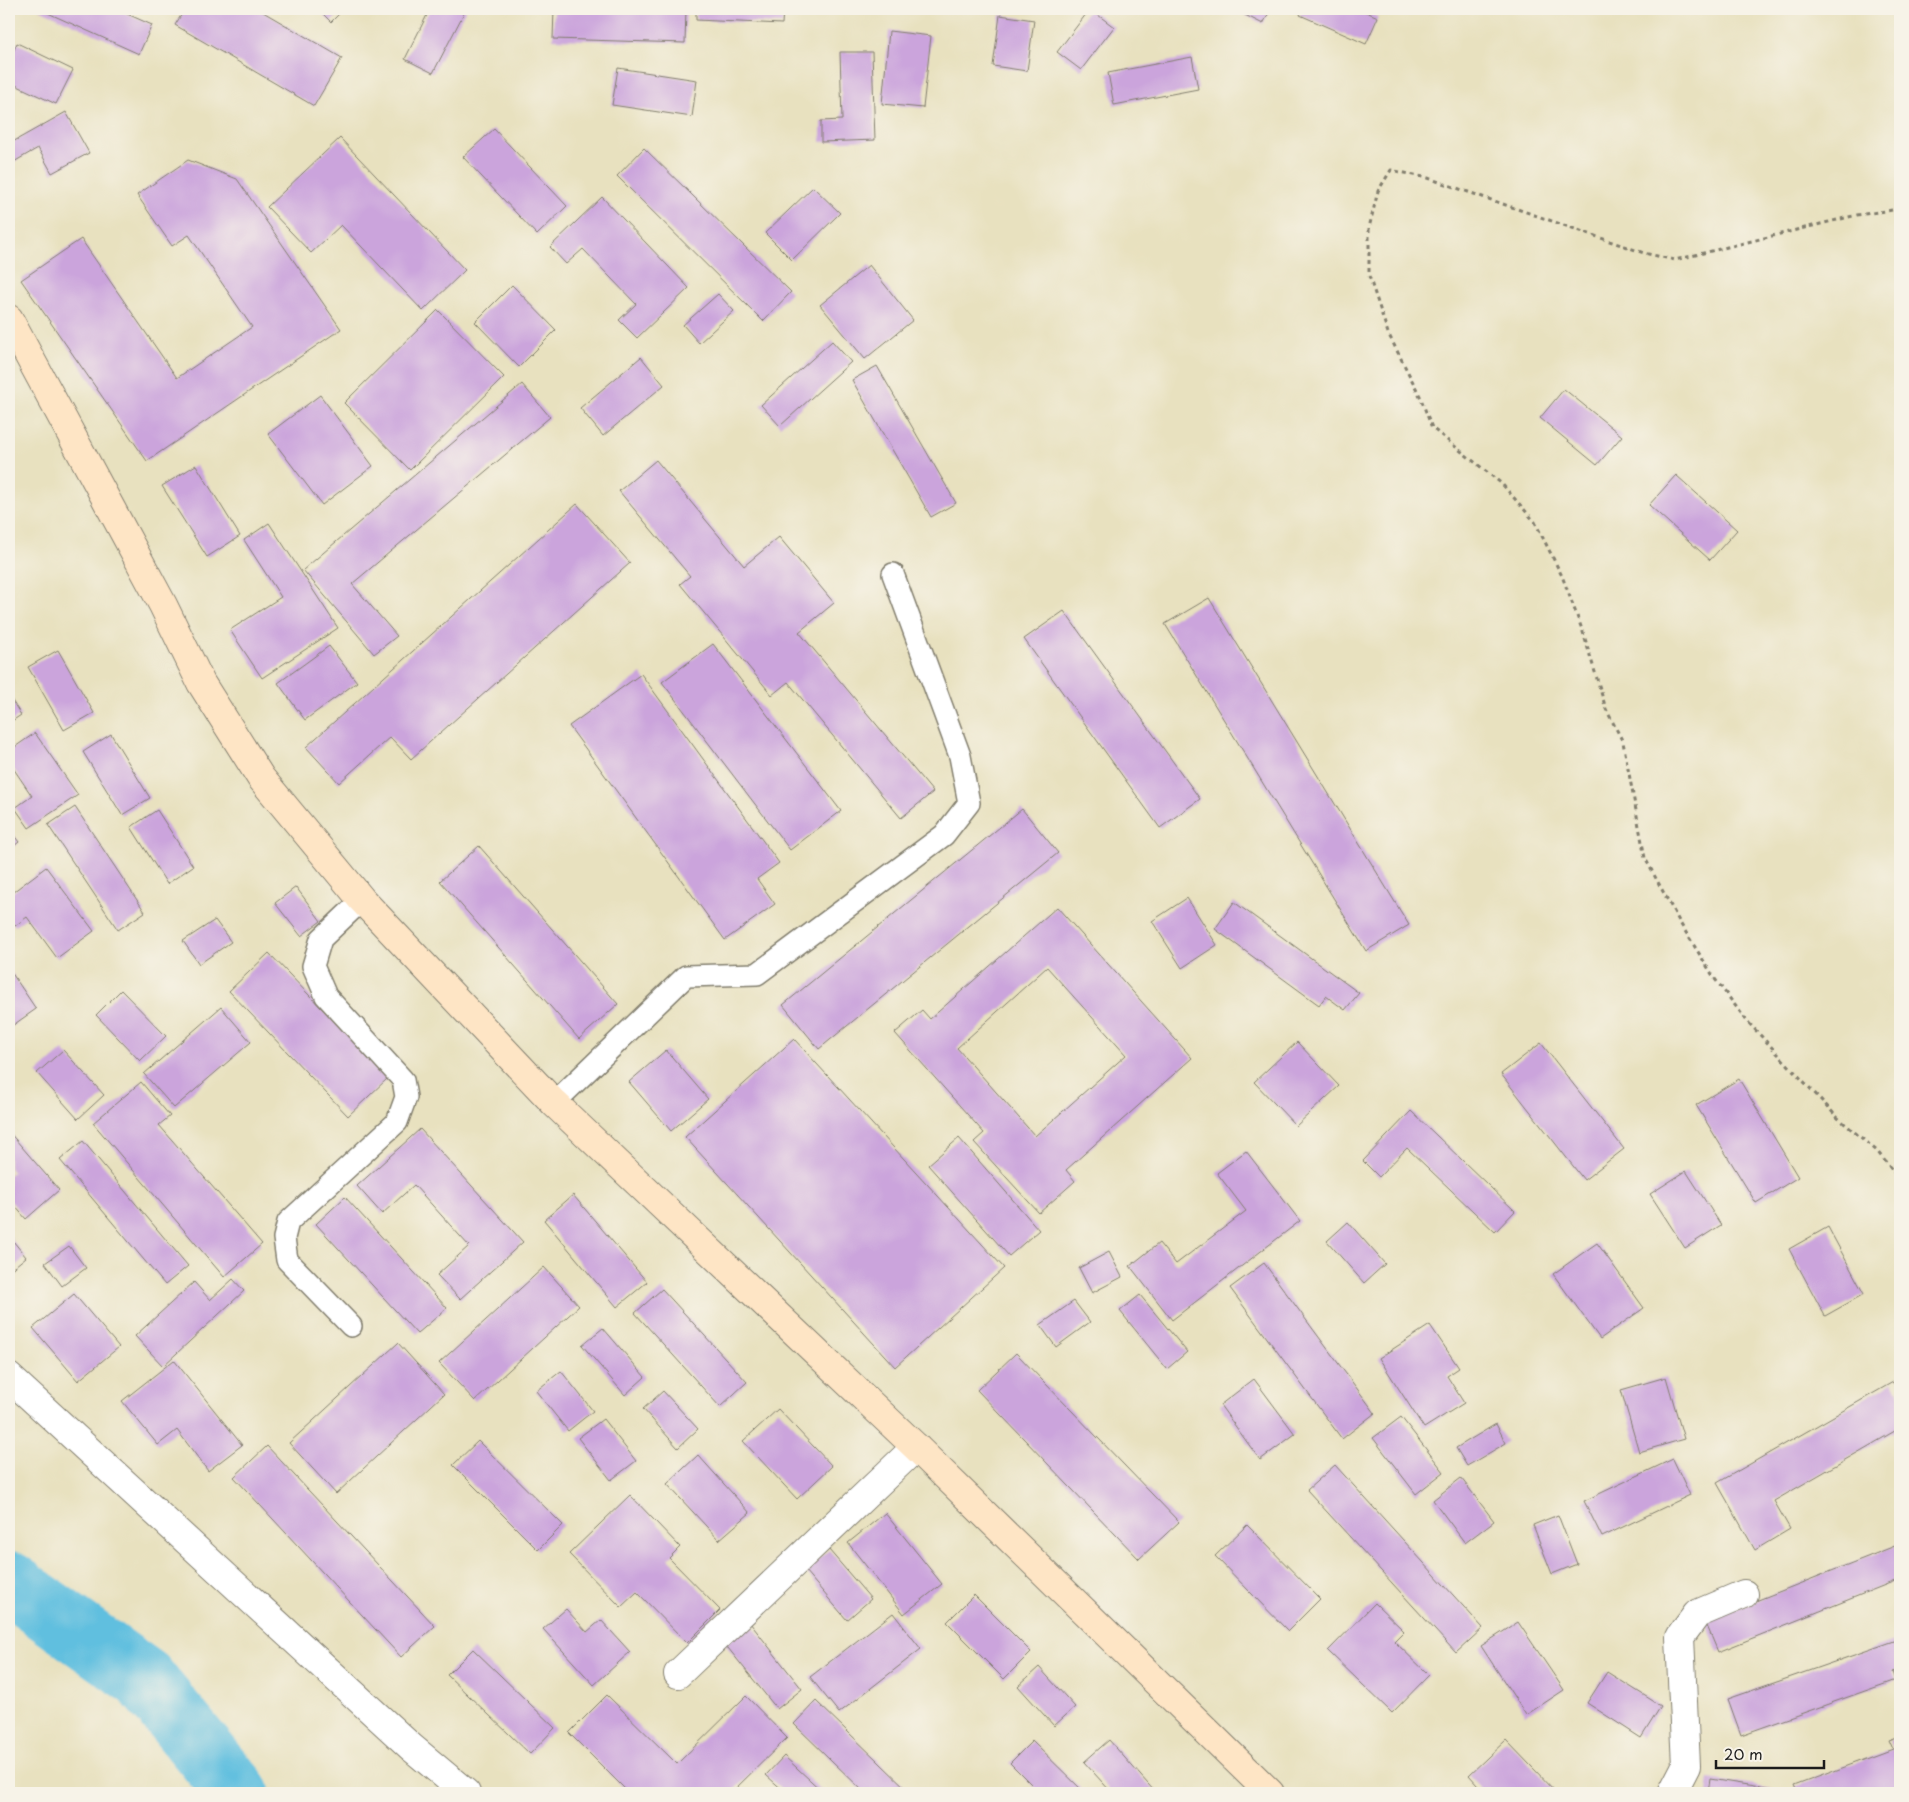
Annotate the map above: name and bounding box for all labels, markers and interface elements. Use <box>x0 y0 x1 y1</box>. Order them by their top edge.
scale bar <box>1716 1737 1824 1769</box>
text: 20 m <box>1724 1742 1763 1765</box>

